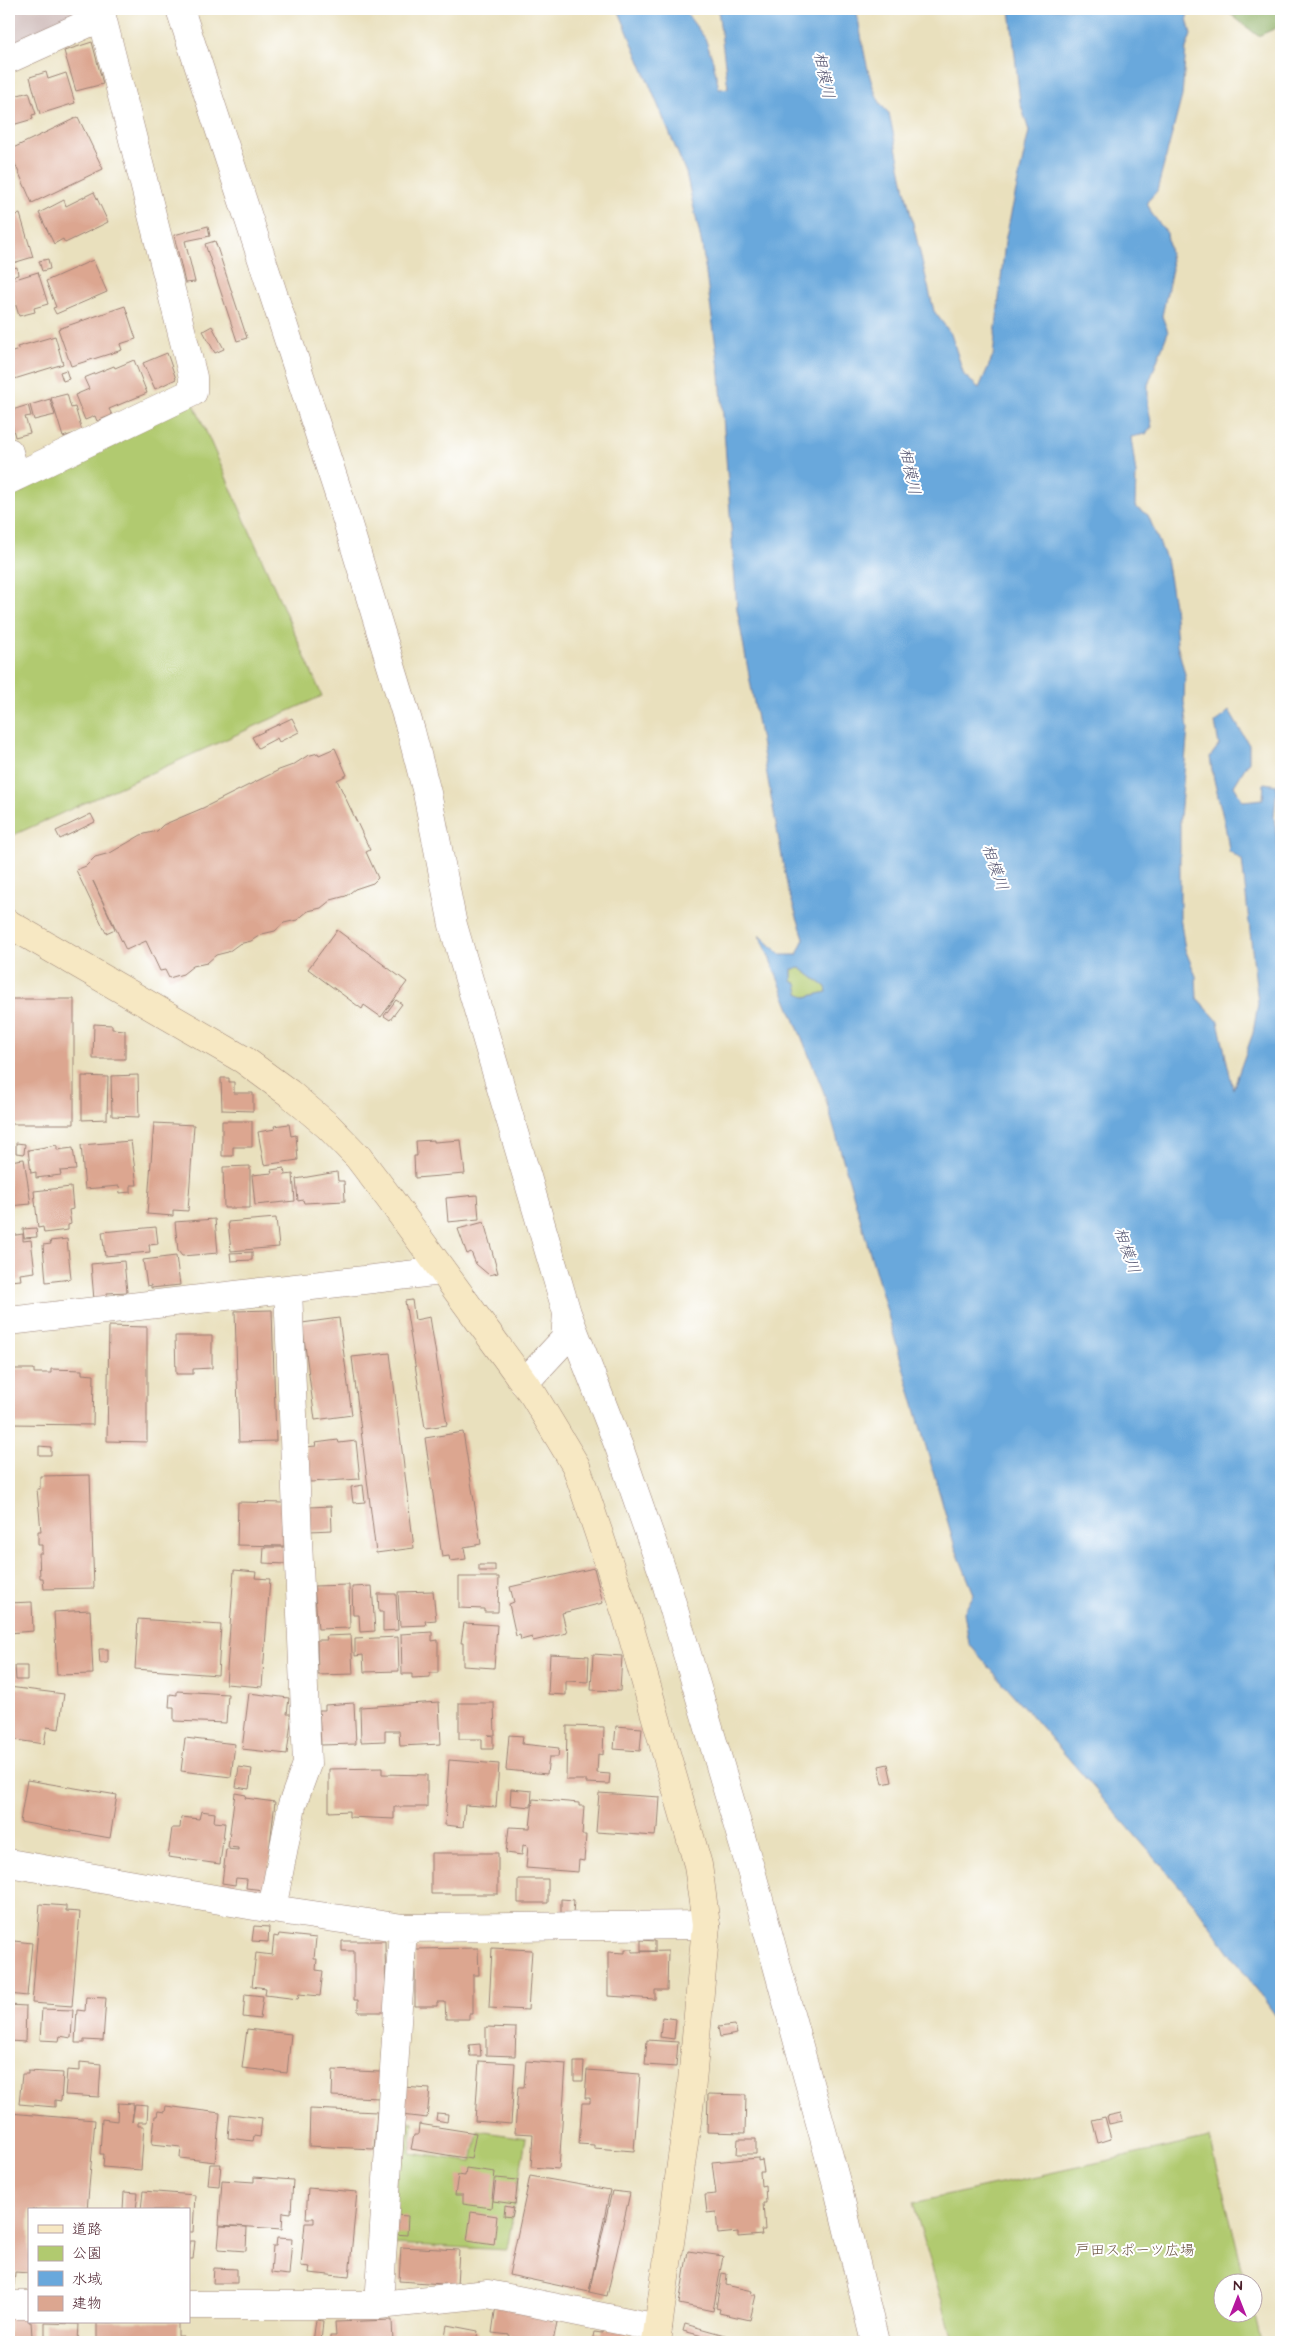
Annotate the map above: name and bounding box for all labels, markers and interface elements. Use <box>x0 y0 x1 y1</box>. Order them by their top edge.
water label: 相模川 <box>808 49 840 101</box>
water label: 相模川 <box>894 445 926 497</box>
water label: 相模川 <box>977 841 1013 894</box>
water label: 相模川 <box>1109 1224 1145 1277</box>
legend <box>28 2208 190 2324</box>
text: 道路 <box>72 2219 102 2240</box>
park label: 戸田スポーツ広場 <box>1075 2240 1195 2261</box>
text: 公園 <box>72 2243 102 2264</box>
text: 水域 <box>72 2269 102 2290</box>
north arrow <box>1212 2274 1262 2324</box>
text: N <box>1234 2276 1243 2296</box>
text: 建物 <box>72 2293 102 2314</box>

